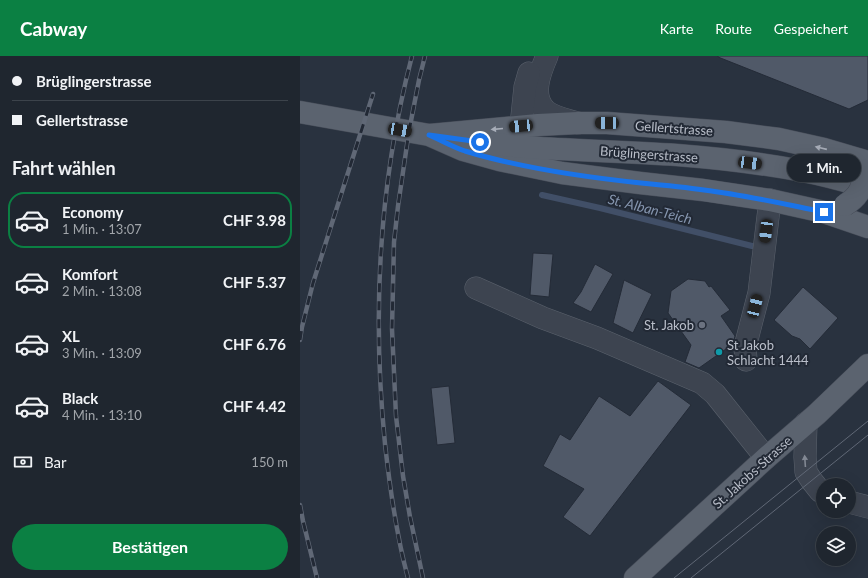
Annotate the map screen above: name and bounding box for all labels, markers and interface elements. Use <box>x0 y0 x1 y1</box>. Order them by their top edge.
text: Cabway <box>20 17 87 40</box>
text: Karte <box>660 20 693 37</box>
text: Route <box>715 20 752 37</box>
text: Gespeichert <box>774 20 848 37</box>
text: Brüglingerstrasse <box>36 72 152 90</box>
text: Gellertstrasse <box>36 111 128 129</box>
car <box>595 117 619 129</box>
street label: Gellertstrasse <box>634 117 714 139</box>
car <box>509 119 533 133</box>
car <box>387 122 413 138</box>
one-way arrow <box>491 125 503 132</box>
route start <box>471 133 489 151</box>
street label: Brüglingerstrasse <box>599 143 699 165</box>
one-way arrow <box>815 145 827 151</box>
callout: 1 Min. <box>787 154 861 182</box>
car <box>737 156 763 170</box>
text: Fahrt wählen <box>12 157 116 179</box>
text: 1 Min. <box>806 160 842 176</box>
water label: St. Alban-Teich <box>606 190 694 227</box>
icon: car <box>14 202 50 238</box>
text: Economy <box>62 203 123 221</box>
route end <box>815 203 833 221</box>
text: CHF 3.98 <box>223 211 286 229</box>
car <box>759 218 773 244</box>
text: 1 Min. · 13:07 <box>62 221 142 237</box>
icon: car <box>14 264 50 300</box>
text: Komfort <box>62 265 118 283</box>
text: CHF 5.37 <box>223 273 286 291</box>
text: 2 Min. · 13:08 <box>62 283 142 299</box>
car <box>746 293 764 319</box>
place label: St. Jakob <box>644 317 694 333</box>
marker: St. Jakob <box>697 320 707 330</box>
icon: car <box>14 326 50 362</box>
text: XL <box>62 327 80 345</box>
text: CHF 6.76 <box>223 335 286 353</box>
place label: St Jakob Schlacht 1444 <box>727 337 809 368</box>
text: 3 Min. · 13:09 <box>62 345 142 361</box>
marker: St Jakob Schlacht 1444 <box>714 347 724 357</box>
icon: car <box>14 388 50 424</box>
text: Black <box>62 389 98 407</box>
text: CHF 4.42 <box>223 397 286 415</box>
text: 4 Min. · 13:10 <box>62 407 142 423</box>
street label: St. Jakobs-Strasse <box>709 432 795 512</box>
icon: cash <box>12 451 34 473</box>
text: Bar <box>44 453 67 471</box>
text: 150 m <box>251 454 288 470</box>
one-way arrow <box>802 455 809 467</box>
map controls <box>816 478 856 566</box>
button: locate <box>816 478 856 518</box>
button: Bestätigen <box>12 524 288 570</box>
button: layers <box>816 526 856 566</box>

